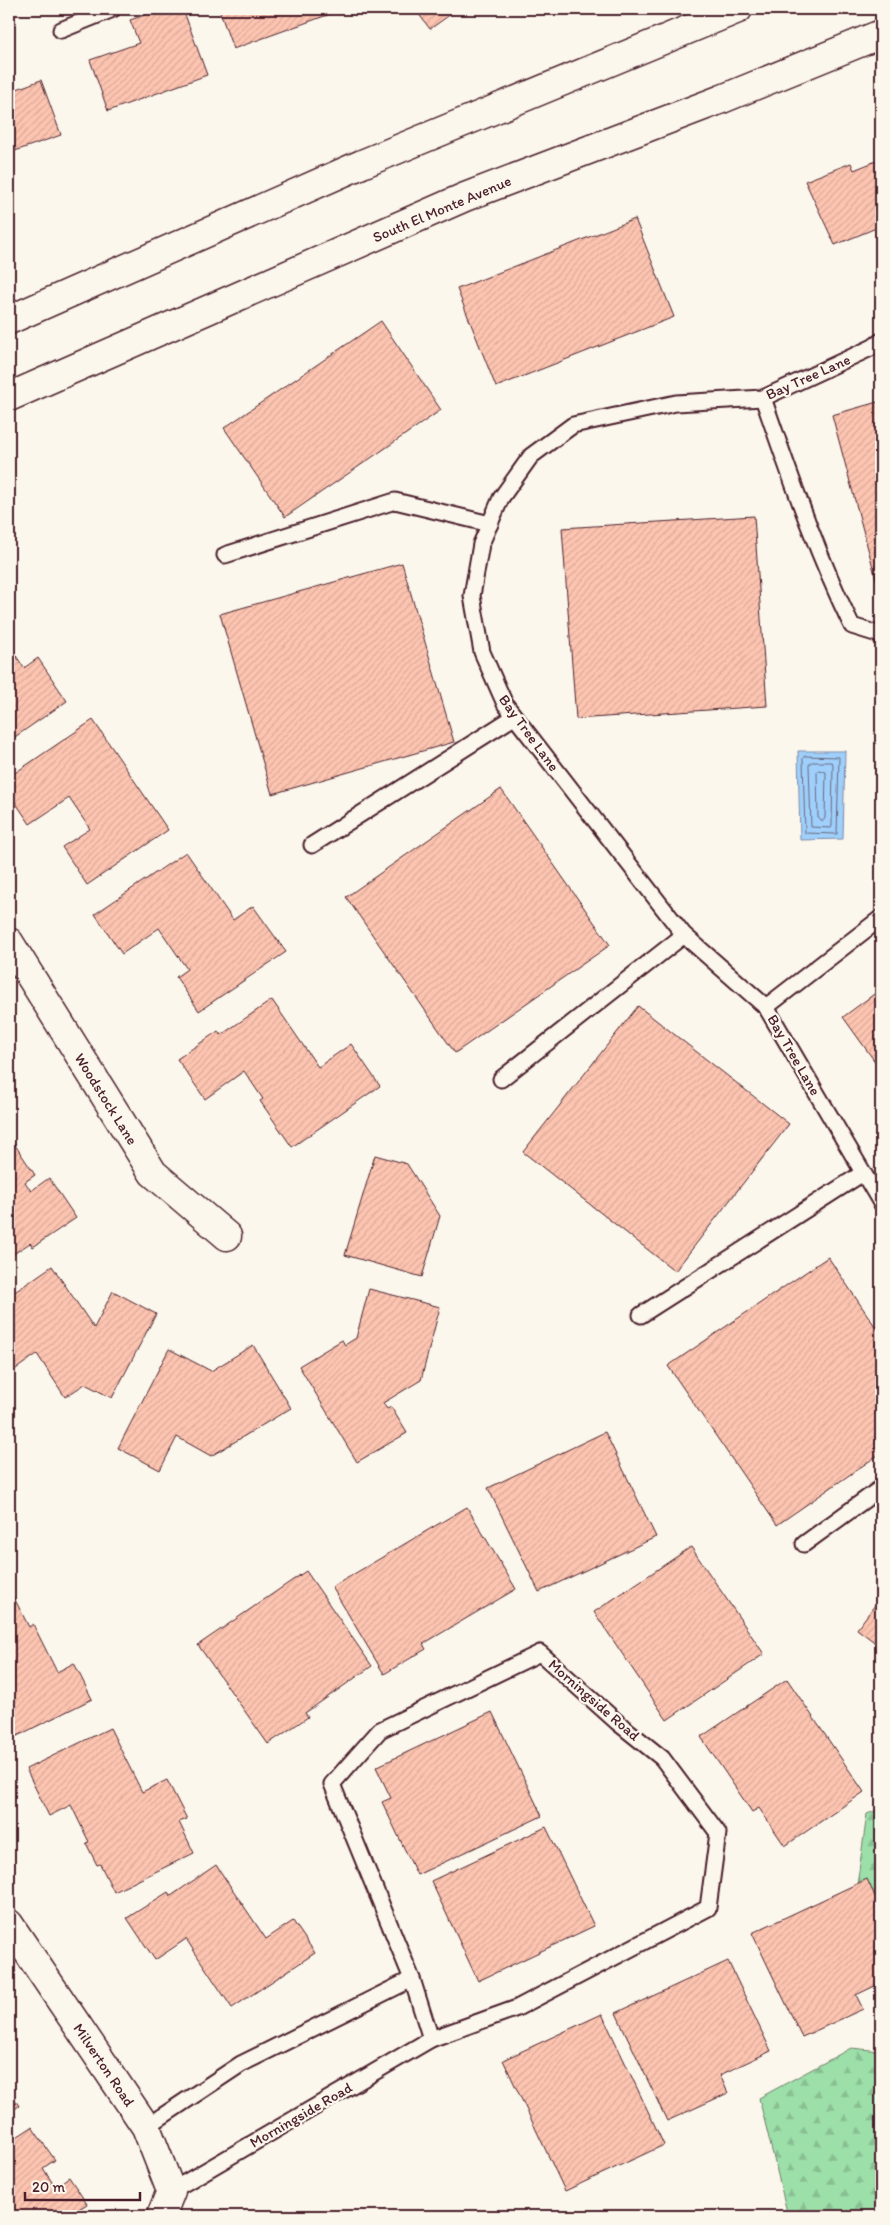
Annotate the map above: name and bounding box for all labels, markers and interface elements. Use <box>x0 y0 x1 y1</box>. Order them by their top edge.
street label: South El Monte Avenue <box>370 172 514 246</box>
street label: Bay Tree Lane <box>763 350 853 404</box>
street label: Bay Tree Lane <box>495 691 563 775</box>
street label: Bay Tree Lane <box>764 1011 824 1099</box>
street label: Woodstock Lane <box>71 1050 141 1148</box>
street label: Morningside Road <box>545 1655 644 1745</box>
street label: Milverton Road <box>69 2020 139 2110</box>
street label: Morningside Road <box>247 2078 356 2152</box>
scale bar <box>25 2170 140 2202</box>
text: 20 m <box>32 2178 66 2196</box>

